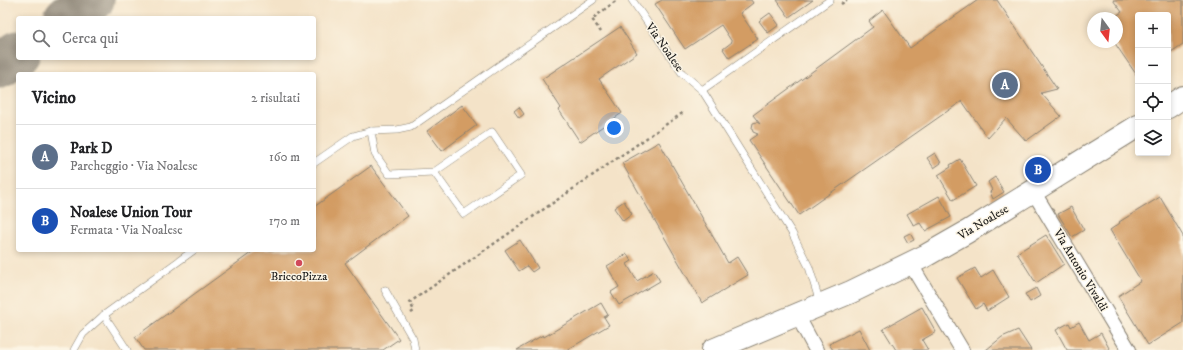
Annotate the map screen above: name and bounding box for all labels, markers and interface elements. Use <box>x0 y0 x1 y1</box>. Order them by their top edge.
north arrow <box>1087 12 1123 48</box>
map controls <box>1135 12 1171 156</box>
button: + <box>1135 12 1171 48</box>
search box <box>16 16 316 60</box>
street label: Via Noalese <box>642 19 687 75</box>
icon: search <box>30 27 52 49</box>
text: Cerca qui <box>62 29 118 48</box>
button: − <box>1135 48 1171 84</box>
pin: A <box>992 70 1018 100</box>
button: locate <box>1135 84 1171 120</box>
text: Vicino <box>32 87 76 109</box>
text: 2 risultati <box>251 90 300 106</box>
your location <box>604 118 624 138</box>
button: layers <box>1135 120 1171 156</box>
text: Park D <box>70 139 112 158</box>
text: A <box>41 149 49 165</box>
text: 160 m <box>269 149 300 165</box>
pin: B <box>1025 155 1051 185</box>
text: Parcheggio · Via Noalese <box>70 158 198 174</box>
street label: Via Noalese <box>954 201 1011 244</box>
text: Noalese Union Tour <box>70 203 192 222</box>
text: B <box>41 213 49 229</box>
text: 170 m <box>269 213 300 229</box>
text: Fermata · Via Noalese <box>70 222 183 238</box>
street label: Via Antonio Vivaldi <box>1050 226 1111 314</box>
marker: BriccoPizza <box>294 258 304 268</box>
place label: BriccoPizza <box>271 269 328 284</box>

